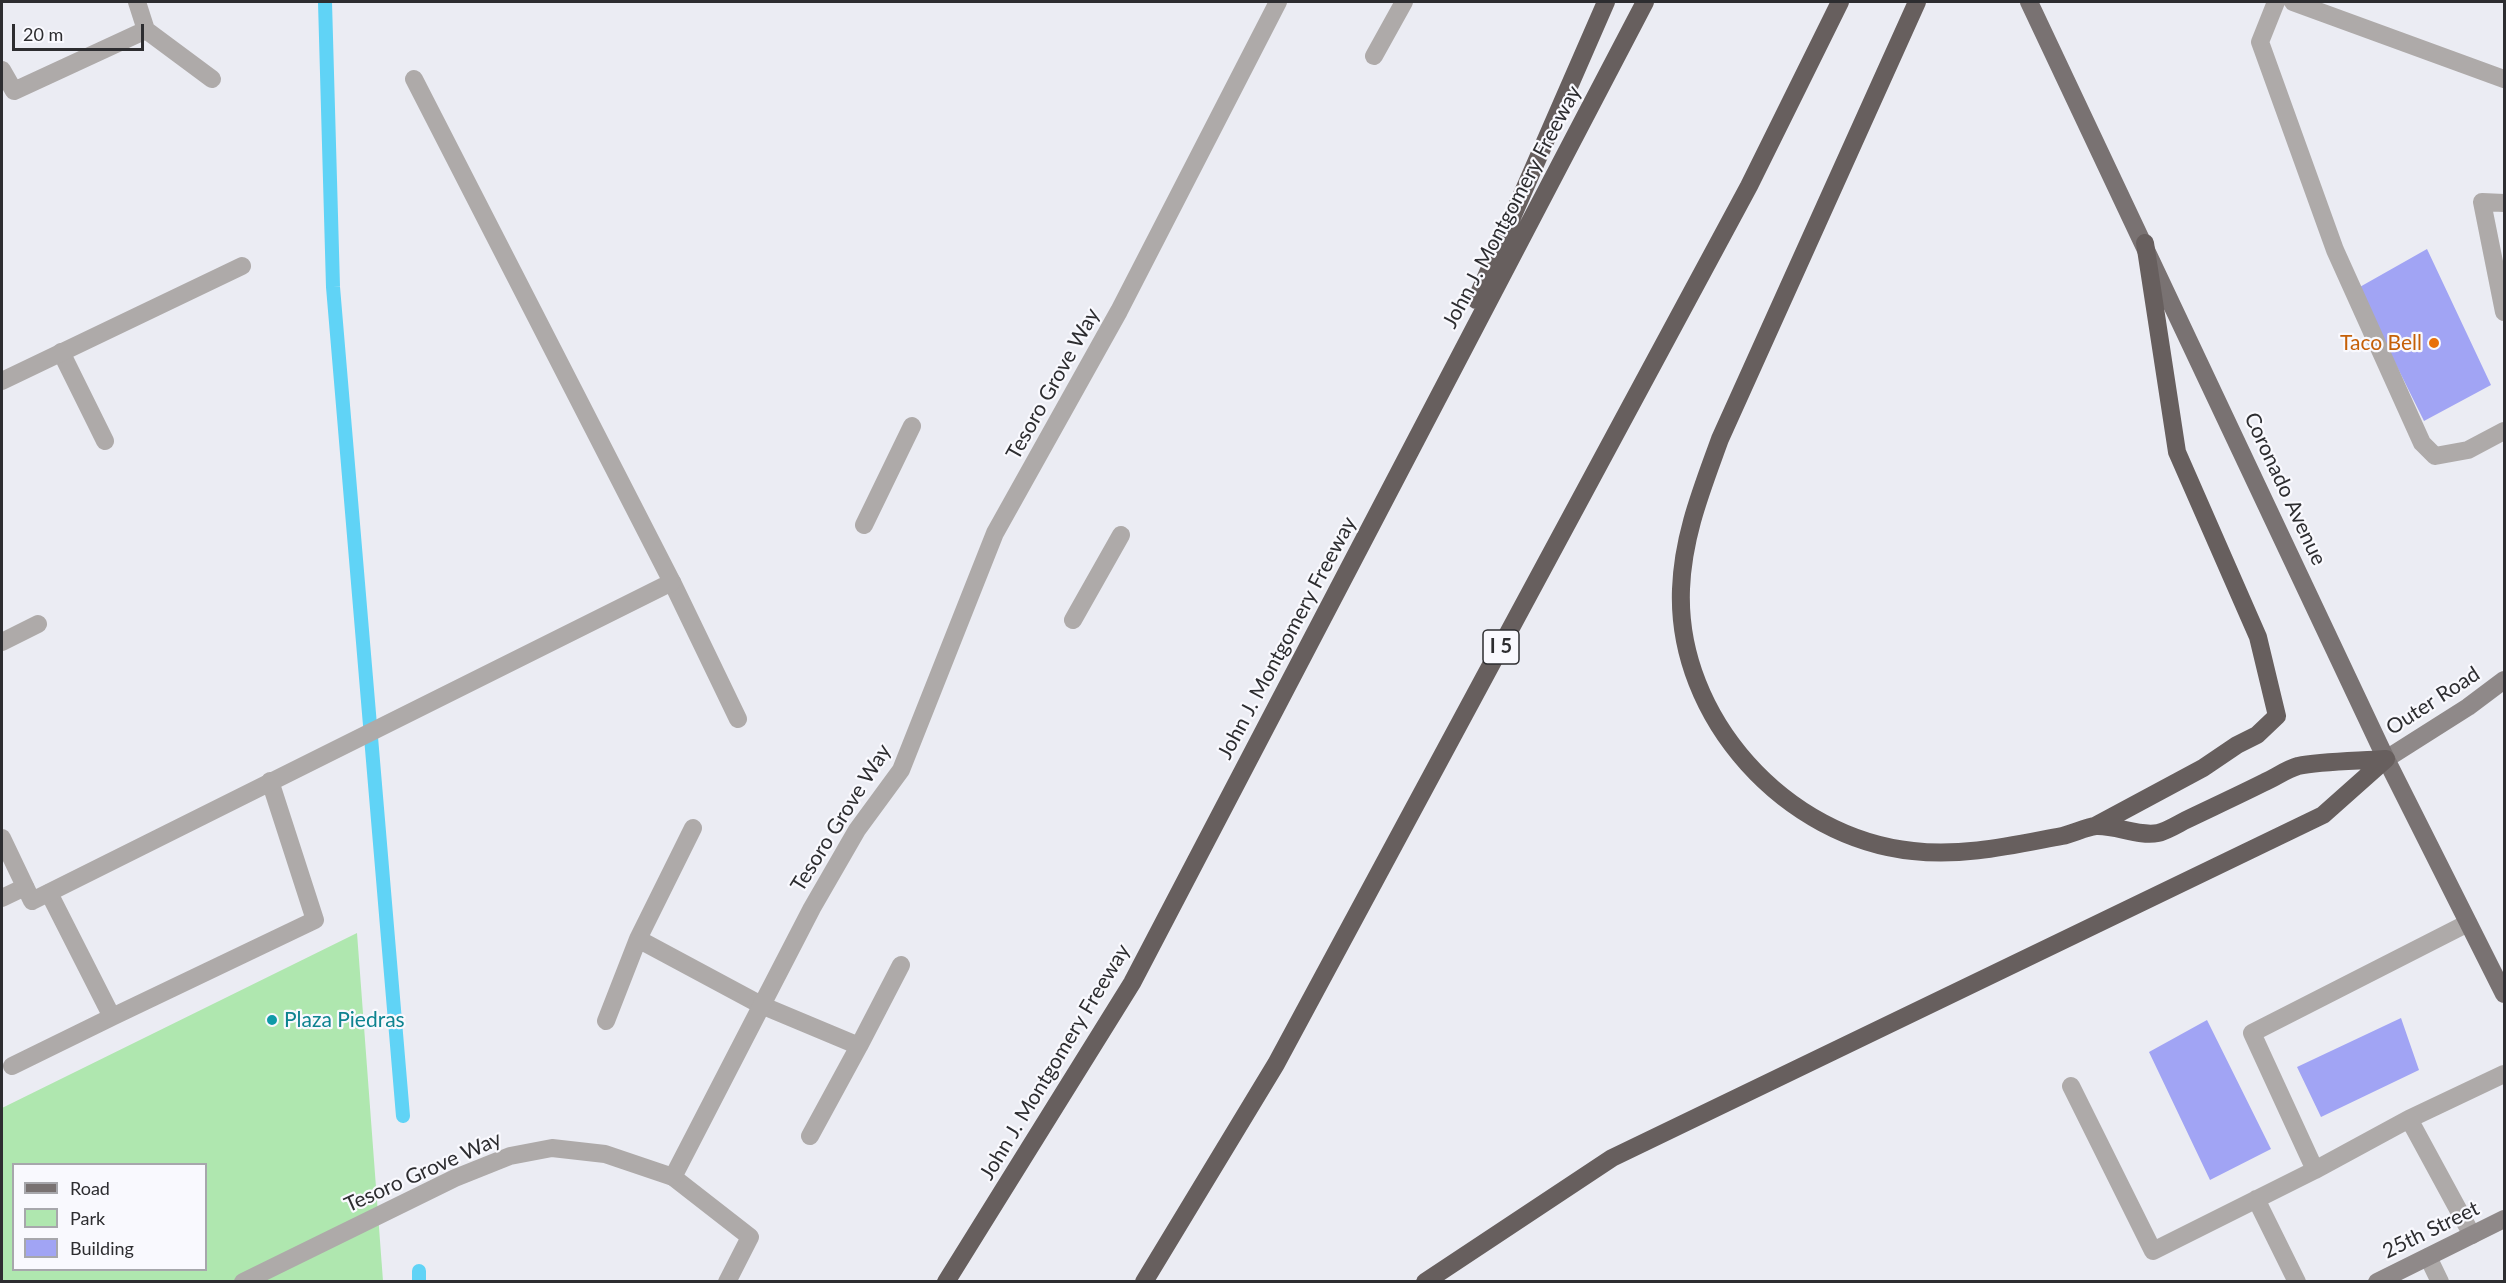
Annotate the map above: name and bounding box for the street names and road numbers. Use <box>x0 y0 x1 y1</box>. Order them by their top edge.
street label: John J. Montgomery Freeway <box>1437 81 1587 333</box>
street label: Tesoro Grove Way <box>1001 304 1105 464</box>
street label: Coronado Avenue <box>2239 409 2331 569</box>
street label: John J. Montgomery Freeway <box>1212 512 1362 764</box>
road number: I 5 <box>1483 630 1519 664</box>
street label: Outer Road <box>2381 661 2485 741</box>
street label: Tesoro Grove Way <box>786 740 896 896</box>
street label: John J. Montgomery Freeway <box>974 939 1136 1185</box>
street label: Tesoro Grove Way <box>341 1126 505 1218</box>
street label: 25th Street <box>2379 1196 2483 1264</box>

